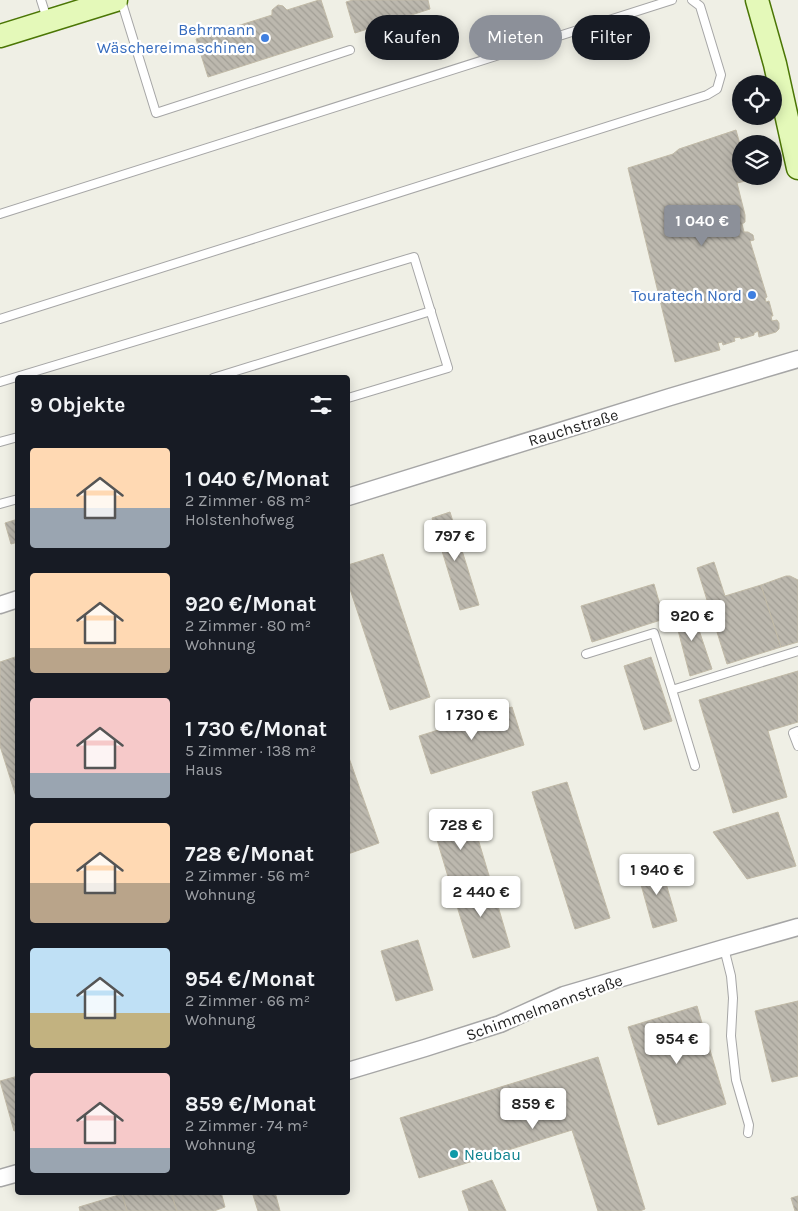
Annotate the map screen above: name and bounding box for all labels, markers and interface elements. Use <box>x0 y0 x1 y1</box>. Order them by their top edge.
chip: Kaufen <box>365 15 459 60</box>
chip: Mieten <box>469 15 562 60</box>
chip: Filter <box>572 15 650 60</box>
place label: Behrmann Wäschereimaschinen <box>97 20 255 57</box>
marker: Behrmann Wäschereimaschinen <box>259 32 271 44</box>
map controls <box>732 75 782 185</box>
button: locate <box>732 75 782 125</box>
button: layers <box>732 135 782 185</box>
pin: 1 040 € <box>656 204 748 247</box>
text: 1 040 € <box>675 211 729 230</box>
place label: Touratech Nord <box>631 286 742 305</box>
marker: Touratech Nord <box>746 289 758 301</box>
icon: filters <box>307 391 335 419</box>
text: 9 Objekte <box>30 393 125 417</box>
street label: Rauchstraße <box>526 405 621 450</box>
text: 1 040 €/Monat <box>185 467 329 491</box>
icon: home <box>70 468 130 528</box>
text: 2 Zimmer · 68 m² <box>185 491 311 510</box>
text: Holstenhofweg <box>185 510 294 529</box>
pin: 797 € <box>420 520 490 562</box>
text: 797 € <box>435 526 475 545</box>
text: 920 €/Monat <box>185 592 316 616</box>
icon: home <box>70 593 130 653</box>
pin: 920 € <box>657 600 727 642</box>
text: 920 € <box>670 606 714 625</box>
text: 2 Zimmer · 80 m² <box>185 616 311 635</box>
text: Wohnung <box>185 635 255 654</box>
pin: 1 730 € <box>426 698 518 741</box>
text: 1 730 € <box>446 705 498 724</box>
text: 1 730 €/Monat <box>185 717 327 741</box>
icon: home <box>70 718 130 778</box>
text: 5 Zimmer · 138 m² <box>185 741 316 760</box>
text: Haus <box>185 760 223 779</box>
pin: 728 € <box>426 808 496 851</box>
text: 728 € <box>440 815 482 834</box>
text: 728 €/Monat <box>185 842 314 866</box>
icon: home <box>70 843 130 903</box>
pin: 1 940 € <box>611 854 703 896</box>
text: 1 940 € <box>630 860 684 879</box>
text: 2 Zimmer · 56 m² <box>185 866 310 885</box>
pin: 2 440 € <box>435 876 527 918</box>
text: 2 440 € <box>452 882 510 901</box>
text: Wohnung <box>185 885 255 904</box>
text: 954 €/Monat <box>185 967 315 991</box>
icon: home <box>70 968 130 1028</box>
street label: Schimmelmannstraße <box>463 970 625 1045</box>
text: 2 Zimmer · 66 m² <box>185 991 310 1010</box>
text: Wohnung <box>185 1010 255 1029</box>
pin: 954 € <box>642 1022 712 1065</box>
text: 954 € <box>656 1029 698 1048</box>
pin: 859 € <box>498 1088 568 1130</box>
text: 859 €/Monat <box>185 1092 316 1116</box>
icon: home <box>70 1093 130 1153</box>
text: 859 € <box>511 1094 555 1113</box>
text: 2 Zimmer · 74 m² <box>185 1116 308 1135</box>
text: Wohnung <box>185 1135 255 1154</box>
place label: Neubau <box>464 1145 521 1164</box>
marker: Neubau <box>448 1148 460 1160</box>

